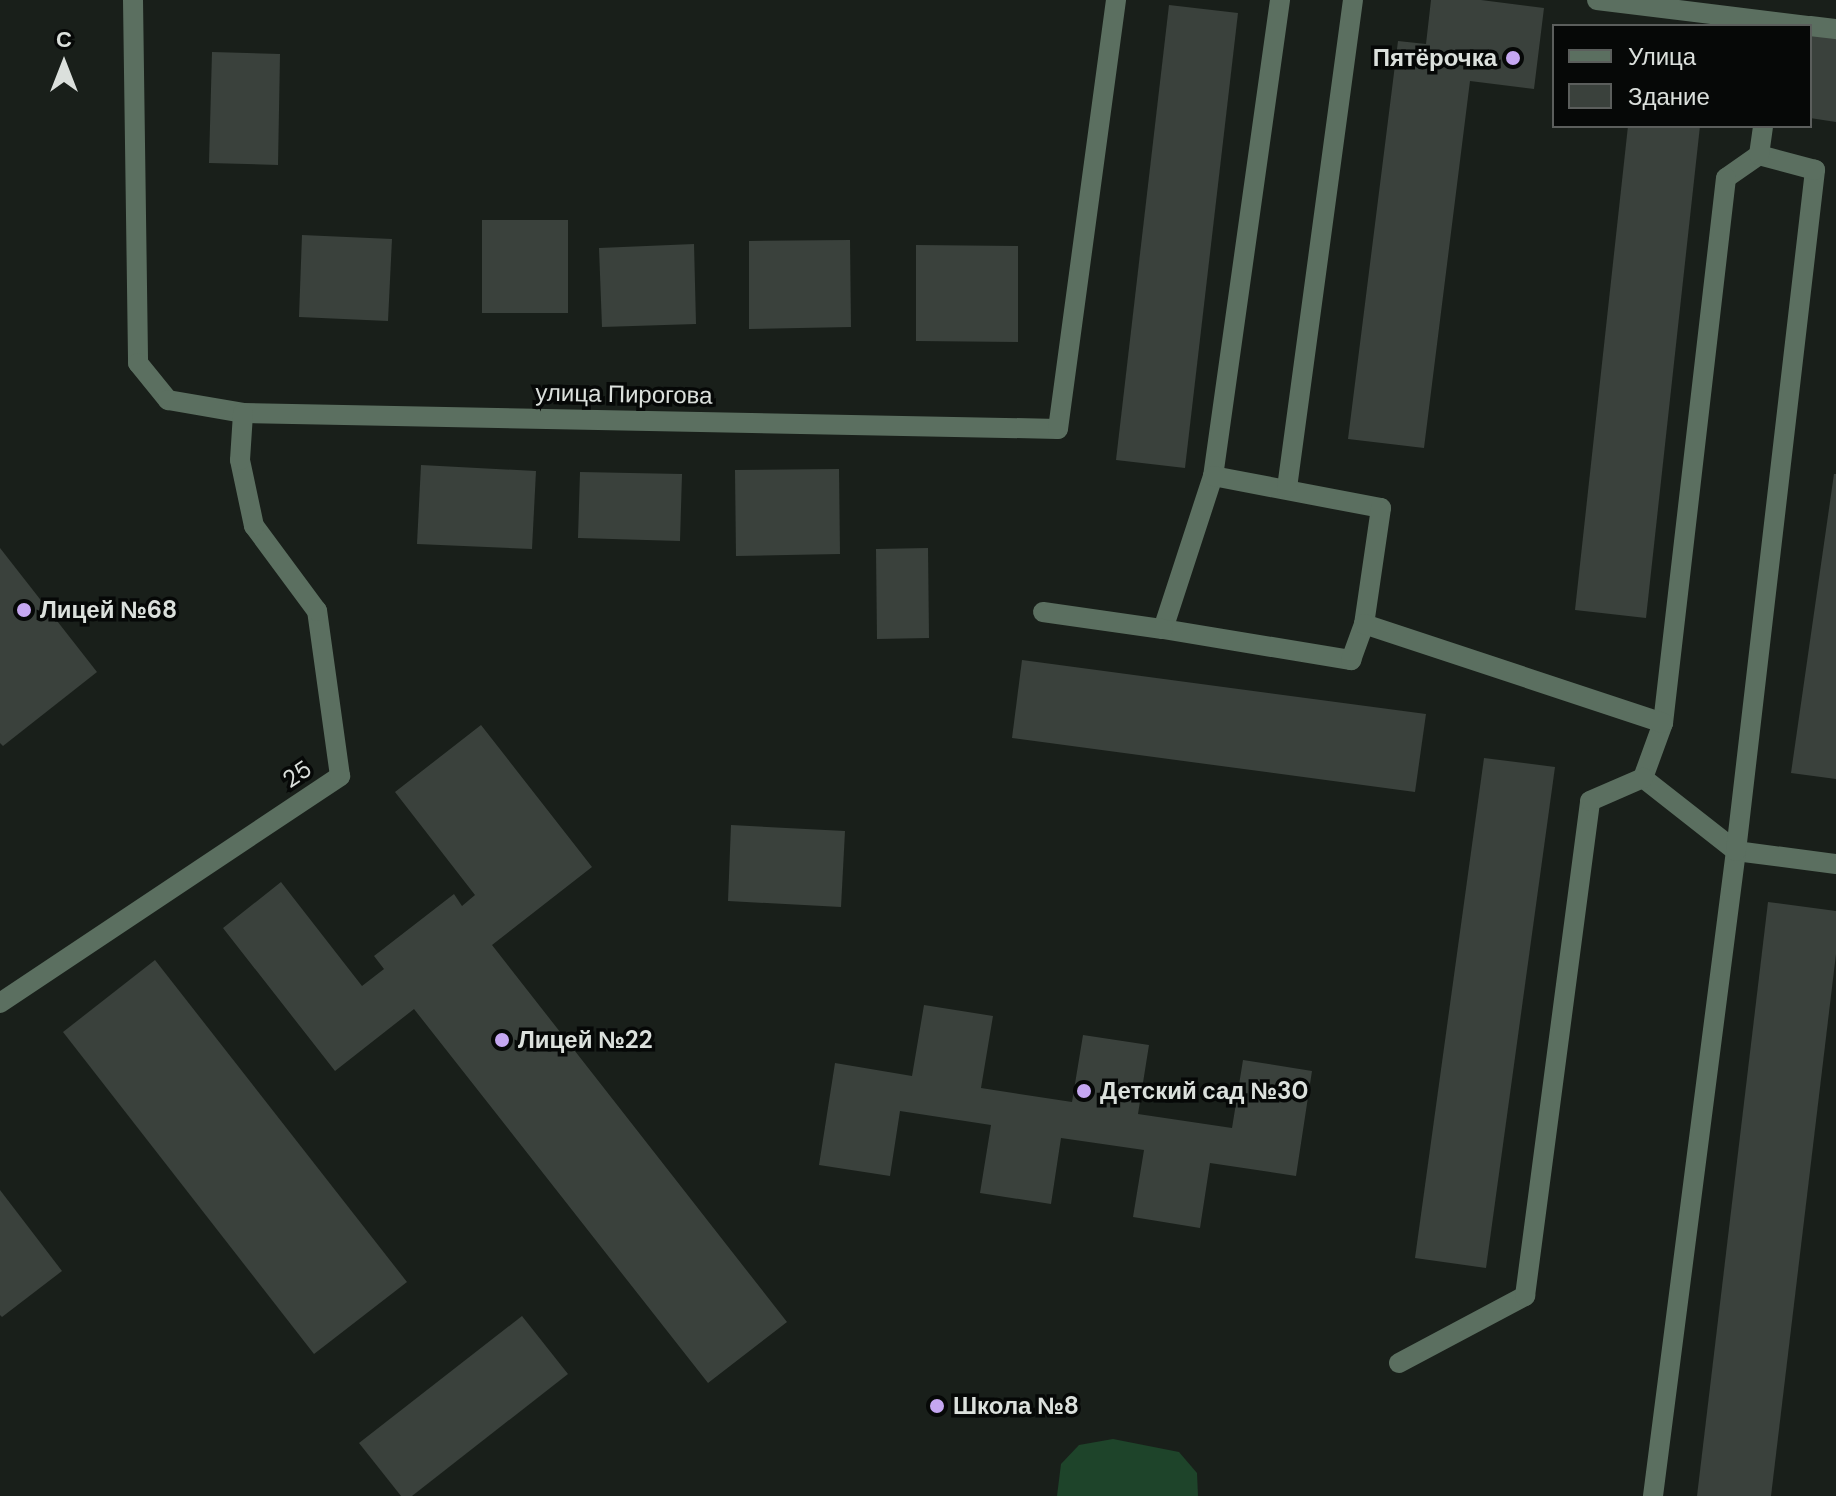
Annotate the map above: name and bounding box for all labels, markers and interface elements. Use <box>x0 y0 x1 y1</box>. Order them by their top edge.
north arrow <box>24 24 104 104</box>
legend <box>1552 24 1812 128</box>
text: С <box>56 25 72 54</box>
text: Улица <box>1628 41 1696 72</box>
place label: Пятёрочка <box>1373 44 1497 72</box>
marker: Пятёрочка <box>1504 49 1522 67</box>
text: Здание <box>1628 81 1710 112</box>
street label: улица Пирогова <box>535 378 713 410</box>
place label: Лицей №68 <box>40 596 177 624</box>
marker: Лицей №68 <box>15 601 33 619</box>
street label: 25 <box>277 754 317 794</box>
place label: Лицей №22 <box>518 1026 653 1054</box>
marker: Лицей №22 <box>493 1031 511 1049</box>
place label: Детский сад №30 <box>1100 1077 1308 1105</box>
marker: Детский сад №30 <box>1075 1082 1093 1100</box>
place label: Школа №8 <box>953 1392 1079 1420</box>
marker: Школа №8 <box>928 1397 946 1415</box>

